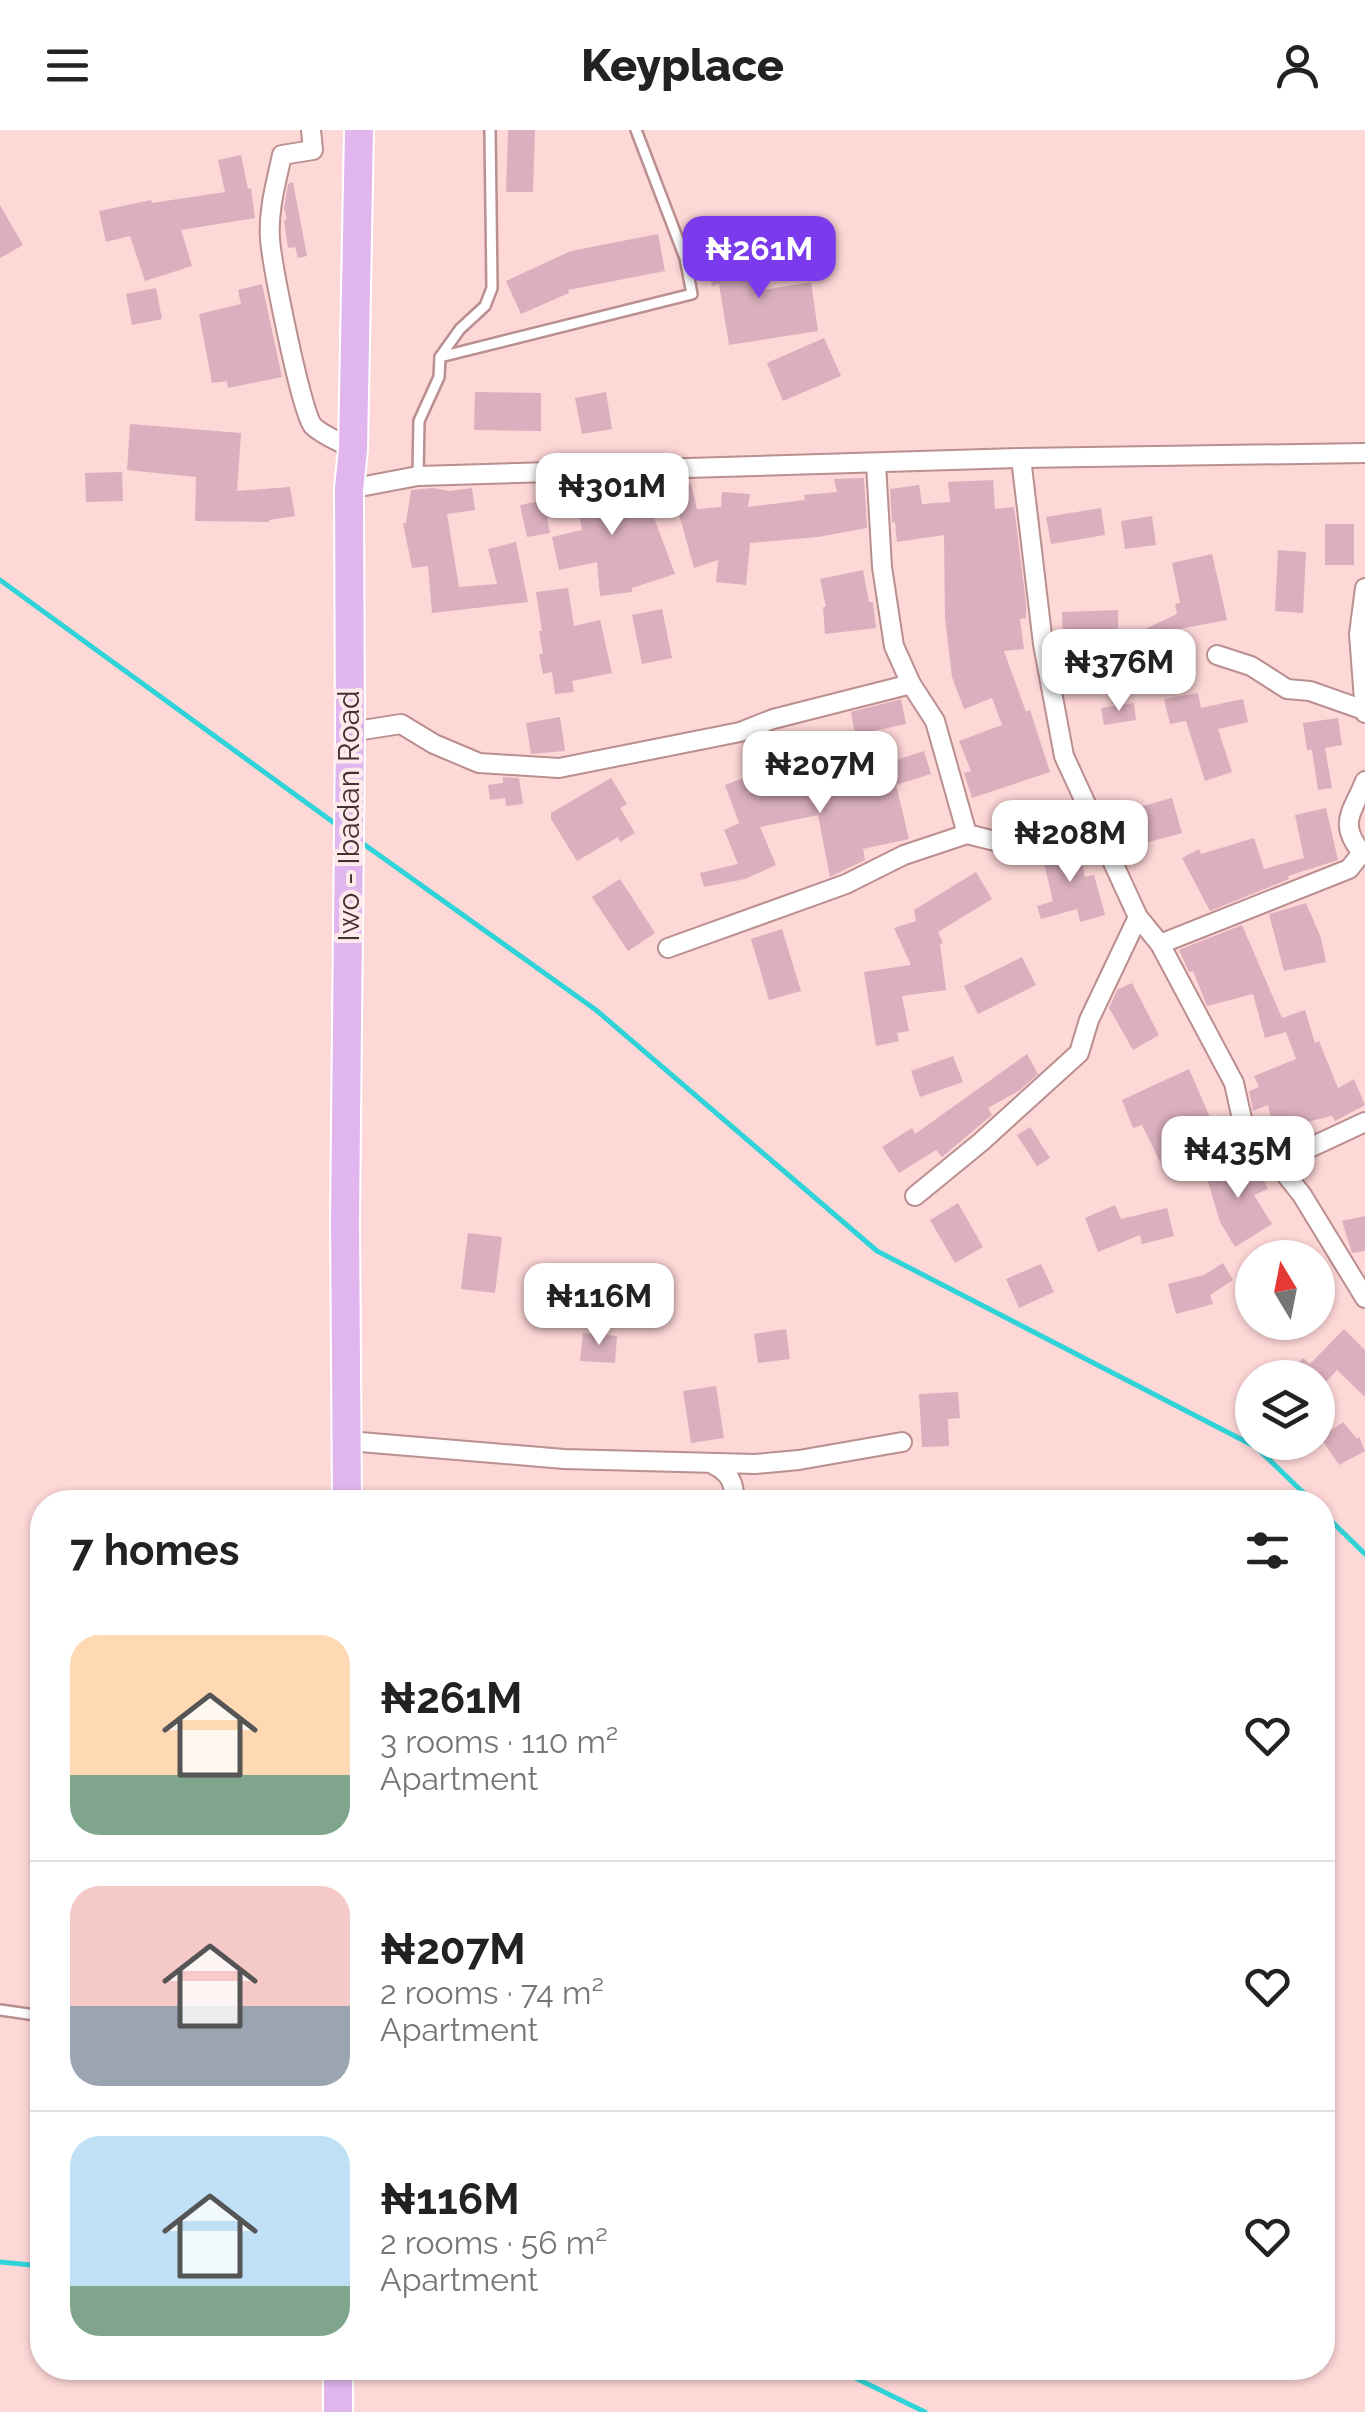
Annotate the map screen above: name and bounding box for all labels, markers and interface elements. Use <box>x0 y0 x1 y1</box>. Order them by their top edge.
icon: menu <box>40 38 95 93</box>
icon: person <box>1270 38 1325 93</box>
text: Keyplace <box>581 39 784 92</box>
pin: ₦261M <box>689 216 829 301</box>
text: ₦261M <box>705 230 813 267</box>
pin: ₦301M <box>542 453 682 538</box>
text: ₦301M <box>558 467 666 504</box>
pin: ₦376M <box>1049 629 1189 714</box>
text: ₦376M <box>1064 643 1174 680</box>
street label: Iwo - Ibadan Road <box>331 690 366 942</box>
pin: ₦207M <box>750 731 890 816</box>
text: ₦207M <box>765 745 875 782</box>
pin: ₦208M <box>1000 800 1140 885</box>
text: ₦208M <box>1014 814 1126 851</box>
pin: ₦435M <box>1168 1116 1308 1201</box>
text: ₦435M <box>1183 1130 1293 1167</box>
north arrow <box>1235 1240 1335 1340</box>
map controls <box>1235 1240 1335 1460</box>
pin: ₦116M <box>529 1263 669 1348</box>
text: ₦116M <box>546 1277 652 1314</box>
button: layers <box>1235 1360 1335 1460</box>
icon: filters <box>1240 1523 1295 1578</box>
text: 7 homes <box>70 1526 239 1575</box>
text: ₦261M <box>380 1674 522 1723</box>
icon: home <box>150 1675 270 1795</box>
icon: heart <box>1240 1708 1295 1763</box>
text: 3 rooms · 110 m² <box>380 1723 618 1760</box>
text: Apartment <box>380 1760 538 1797</box>
text: ₦207M <box>380 1925 526 1974</box>
icon: home <box>150 1926 270 2046</box>
icon: heart <box>1240 1959 1295 2014</box>
text: 2 rooms · 74 m² <box>380 1974 604 2011</box>
text: Apartment <box>380 2011 538 2048</box>
text: ₦116M <box>380 2175 519 2224</box>
icon: home <box>150 2176 270 2296</box>
icon: heart <box>1240 2209 1295 2264</box>
text: 2 rooms · 56 m² <box>380 2224 608 2261</box>
text: Apartment <box>380 2261 538 2298</box>

